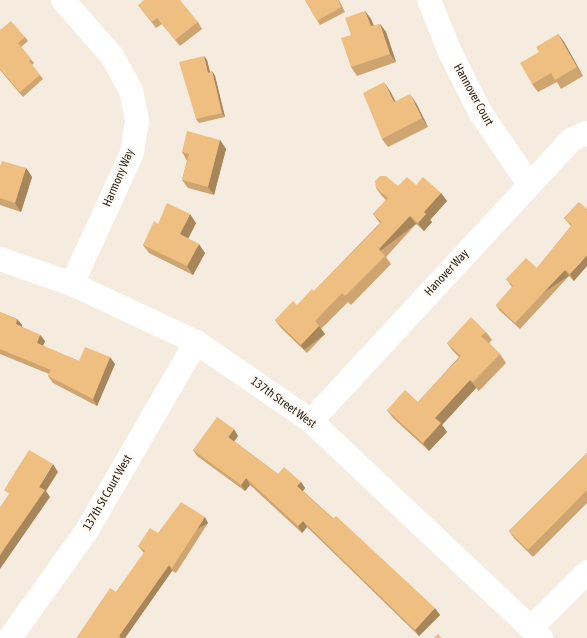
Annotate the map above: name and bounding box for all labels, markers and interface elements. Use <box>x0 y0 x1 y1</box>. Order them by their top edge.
street label: Hannover Court <box>450 61 496 129</box>
street label: Harmony Way <box>100 147 138 209</box>
street label: Hanover Way <box>422 247 472 299</box>
street label: 137th Street West <box>248 374 318 432</box>
street label: 137th St Court West <box>81 453 135 533</box>

